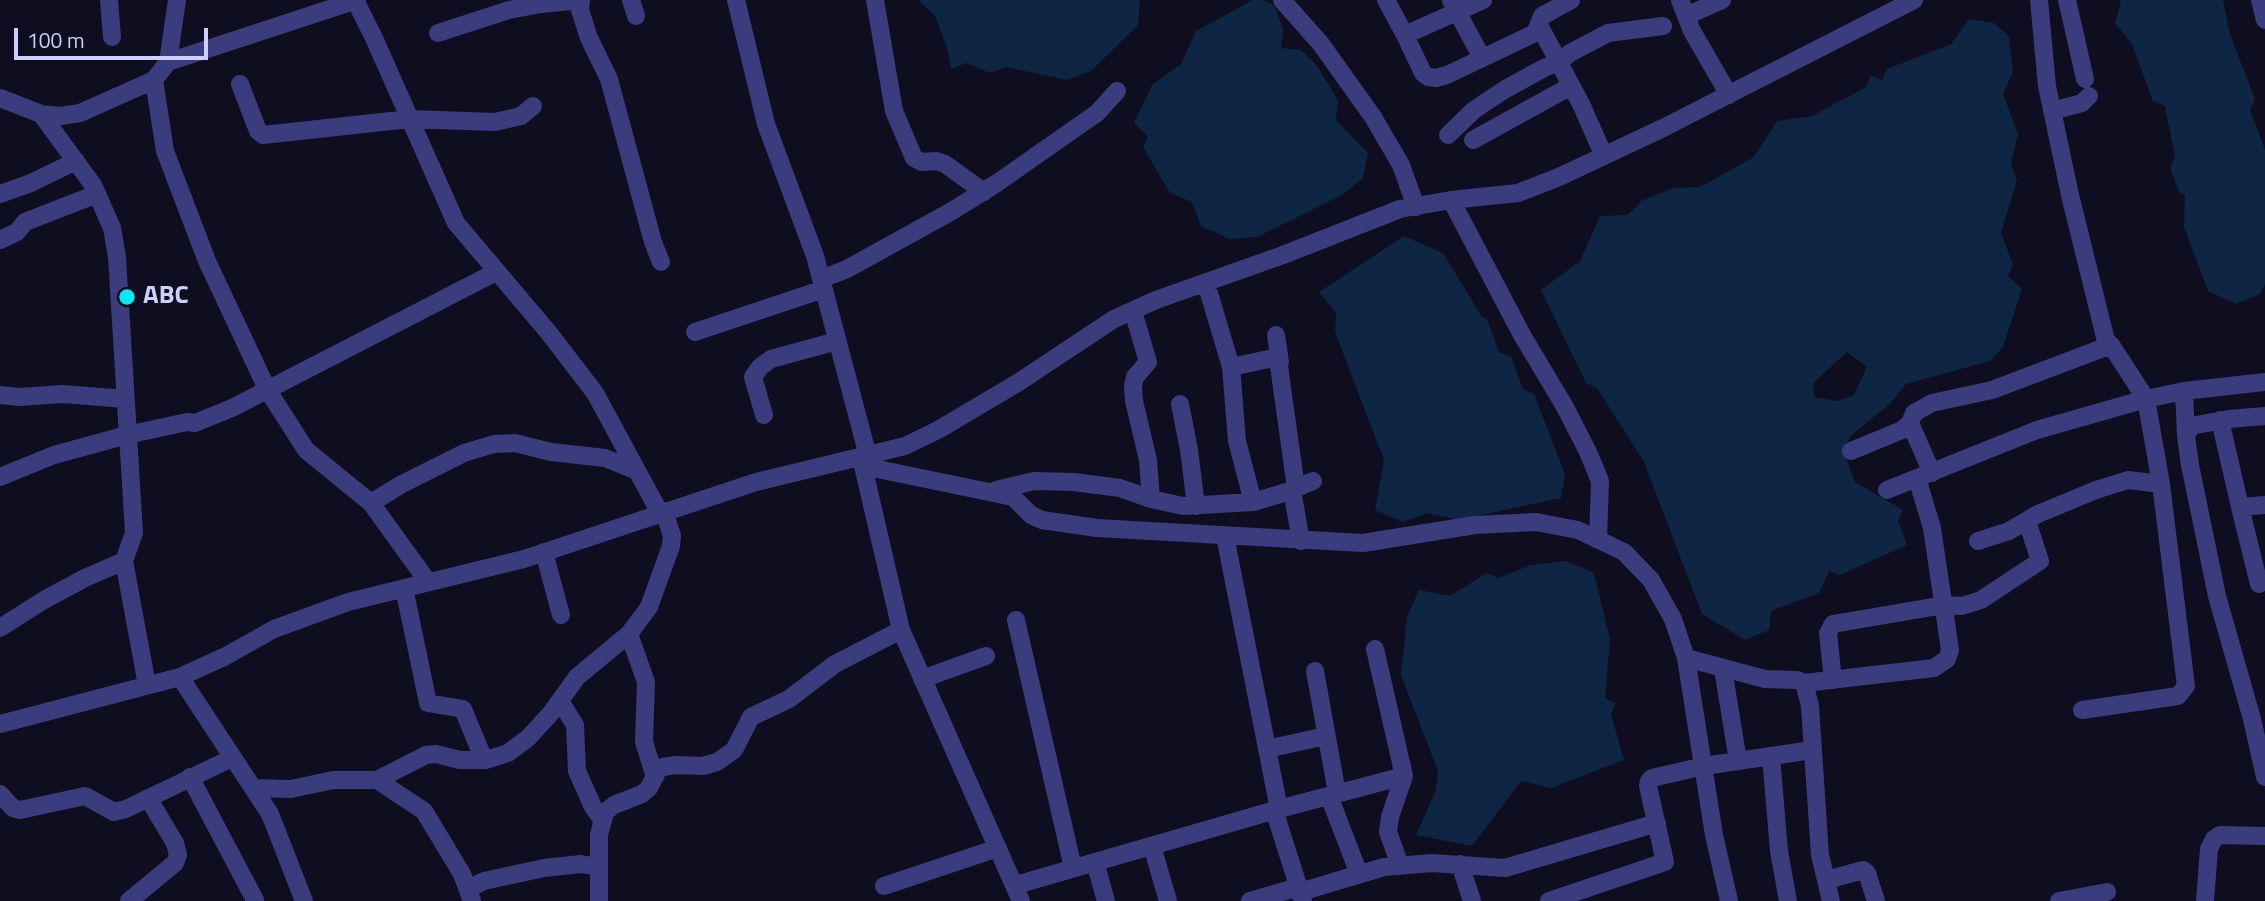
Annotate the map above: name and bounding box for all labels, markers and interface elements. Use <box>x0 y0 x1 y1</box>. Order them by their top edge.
scale bar <box>18 14 212 58</box>
text: 100 m <box>27 24 84 56</box>
place label: ABC <box>143 281 189 313</box>
marker: ABC <box>117 287 137 307</box>

